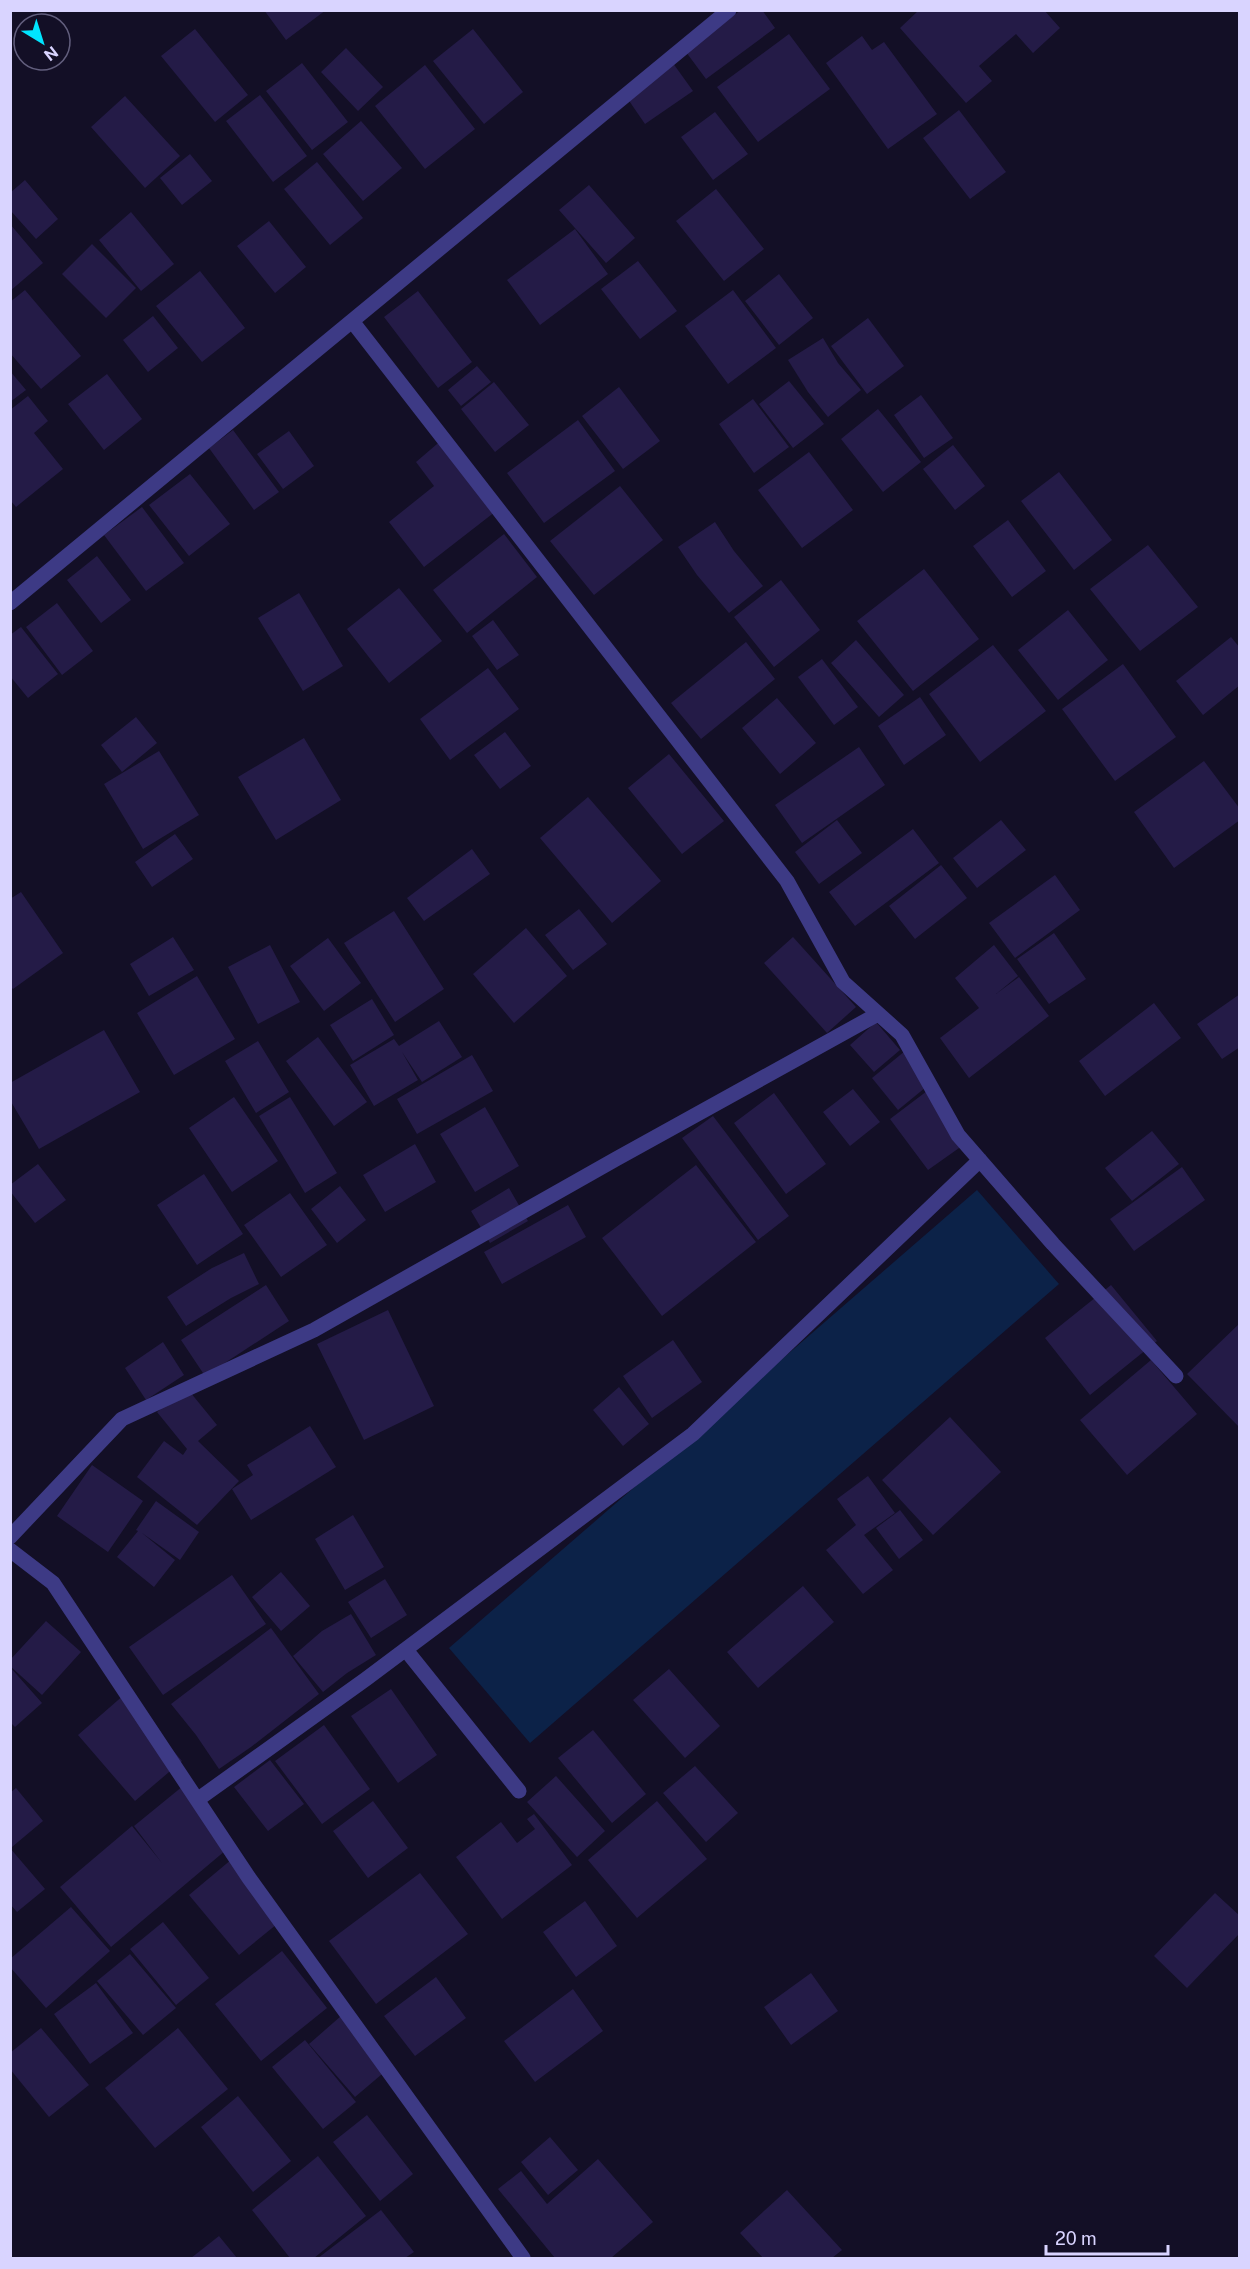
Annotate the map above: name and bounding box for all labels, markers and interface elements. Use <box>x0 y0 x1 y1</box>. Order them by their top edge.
north arrow <box>12 12 72 72</box>
text: N <box>40 42 62 65</box>
scale bar <box>1046 2218 1168 2256</box>
text: 20 m <box>1055 2228 1097 2249</box>

